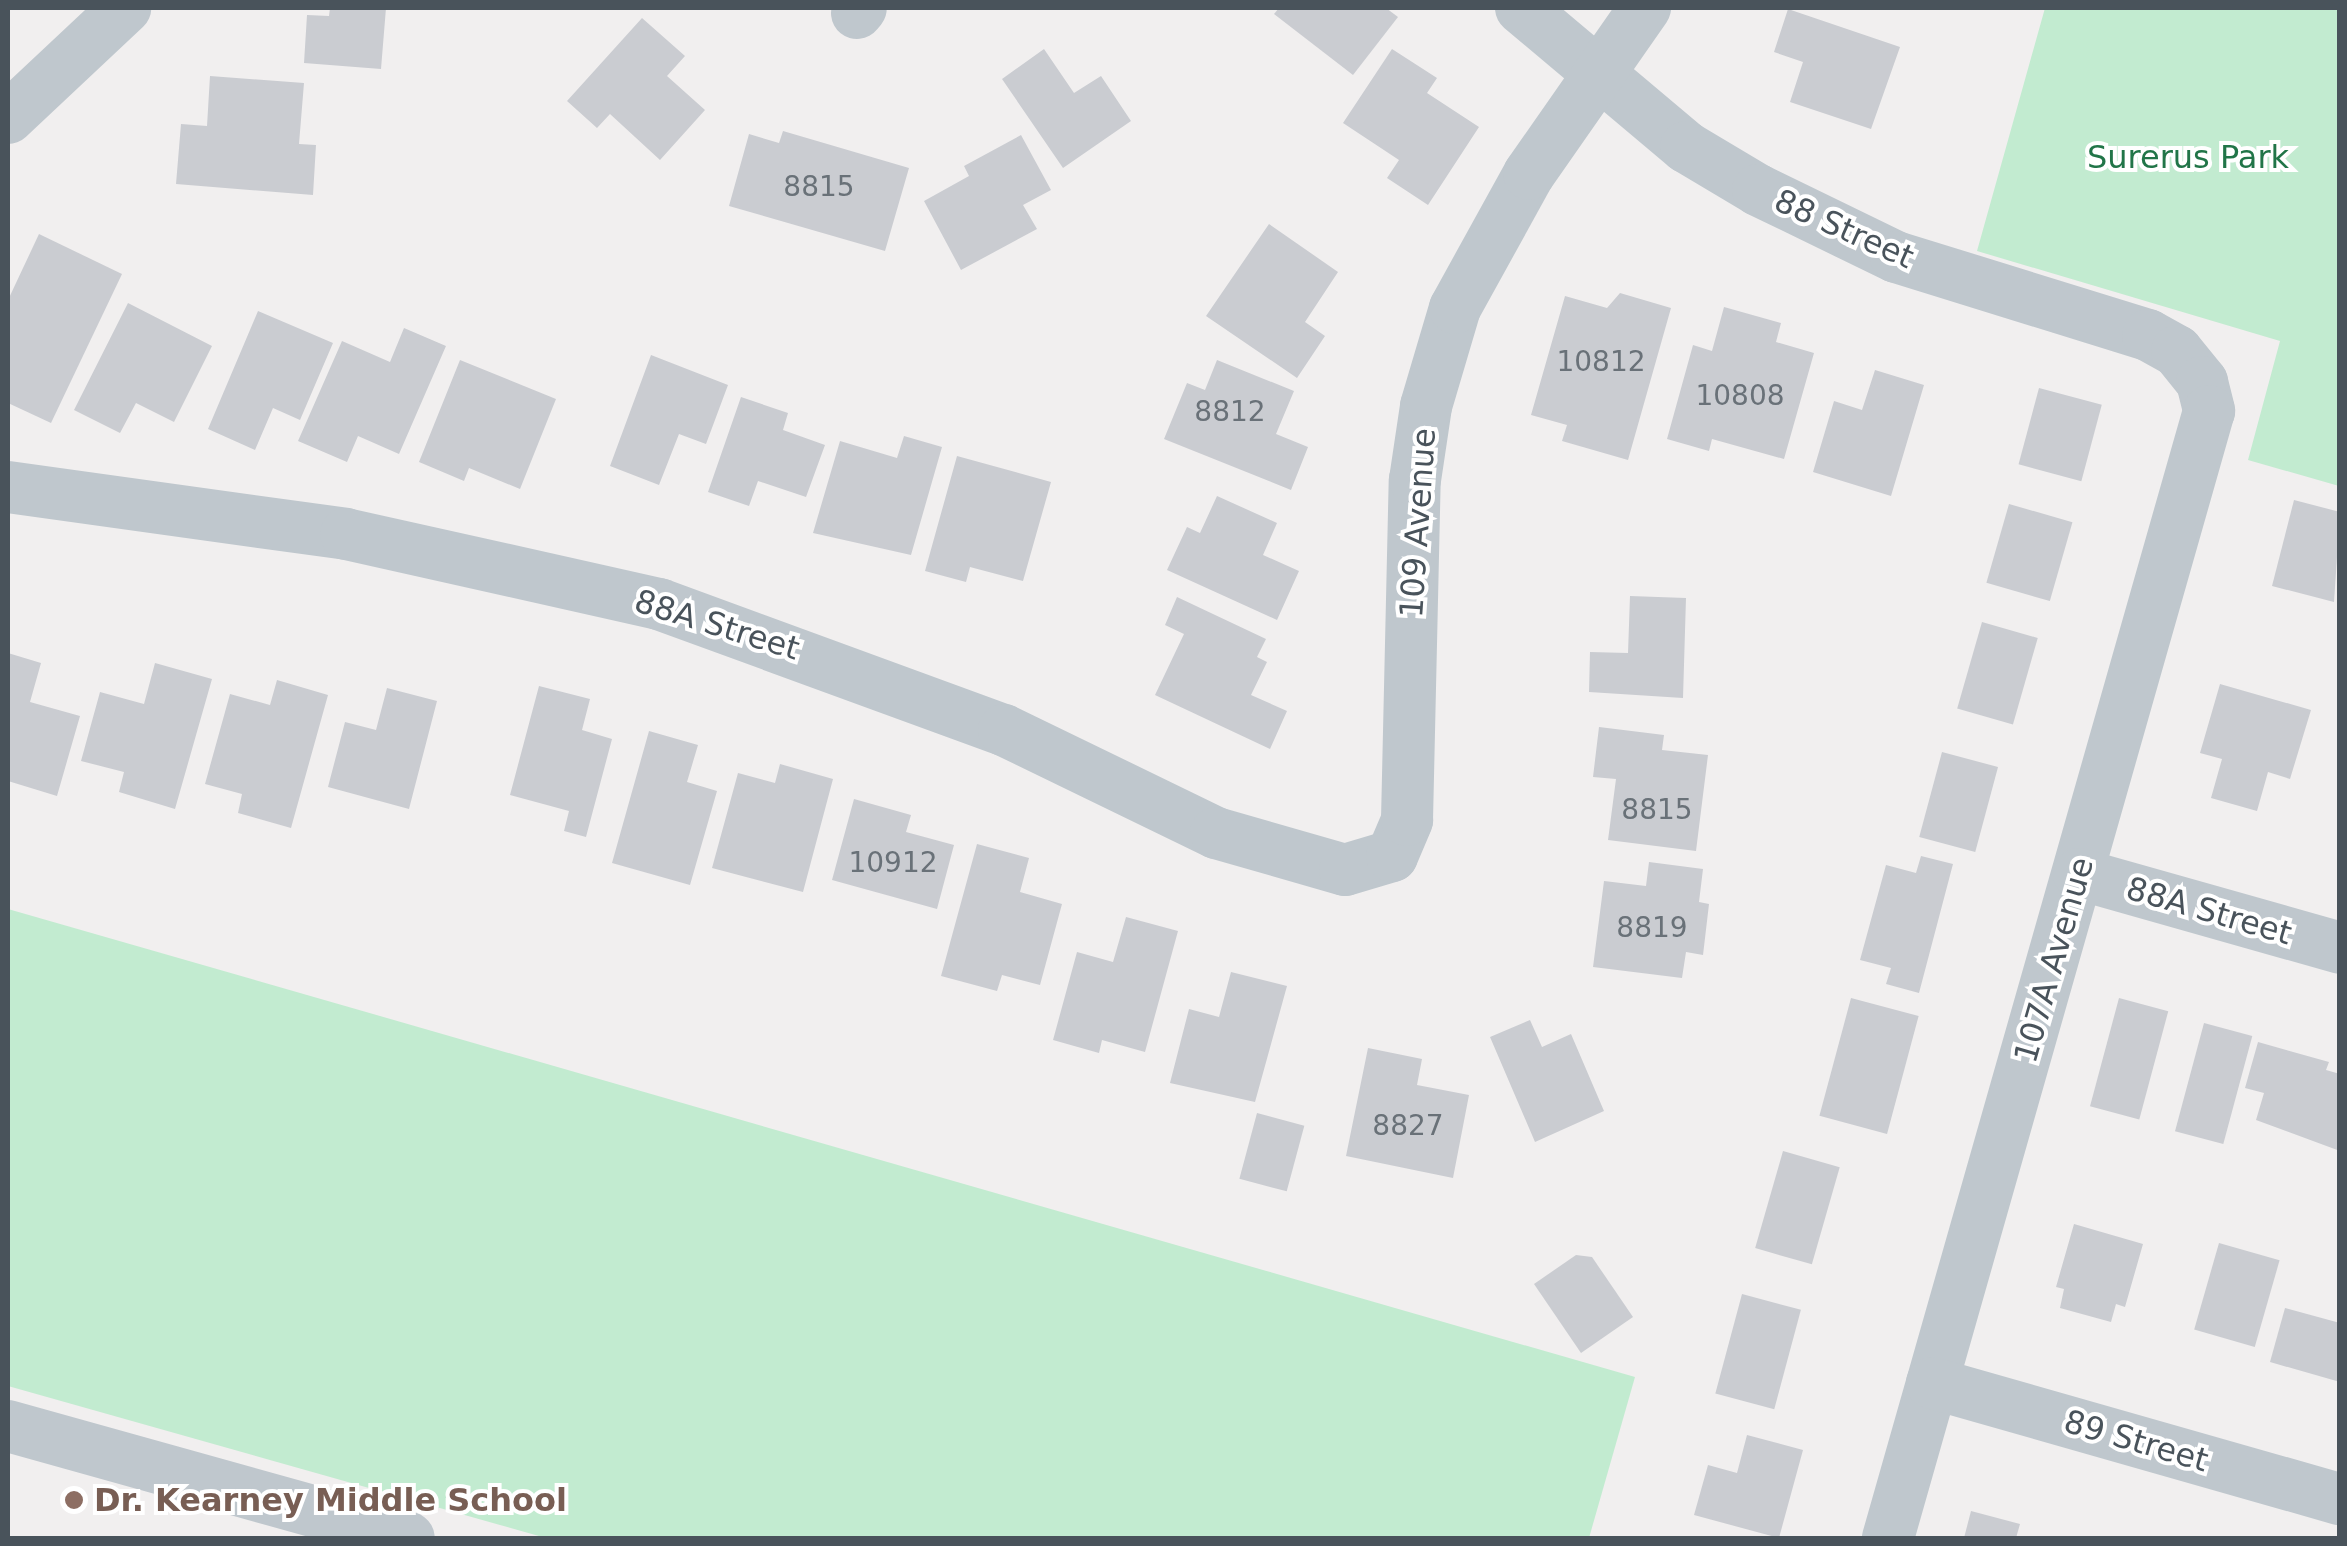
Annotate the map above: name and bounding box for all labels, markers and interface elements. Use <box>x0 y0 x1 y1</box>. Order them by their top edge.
park label: Surerus Park <box>2087 138 2289 176</box>
house number: 8815 <box>783 170 855 204</box>
street label: 88 Street <box>1769 181 1919 277</box>
house number: 10812 <box>1556 345 1646 379</box>
house number: 10808 <box>1695 379 1785 413</box>
house number: 8812 <box>1194 395 1266 429</box>
street label: 109 Avenue <box>1392 427 1444 619</box>
street label: 88A Street <box>630 582 804 668</box>
house number: 8815 <box>1621 793 1693 827</box>
house number: 10912 <box>848 846 938 880</box>
street label: 107A Avenue <box>2006 853 2102 1067</box>
street label: 88A Street <box>2122 869 2296 953</box>
house number: 8819 <box>1616 911 1688 945</box>
house number: 8827 <box>1372 1109 1444 1143</box>
street label: 89 Street <box>2060 1402 2212 1480</box>
place label: Dr. Kearney Middle School <box>94 1481 567 1519</box>
marker: Dr. Kearney Middle School <box>63 1489 85 1511</box>

